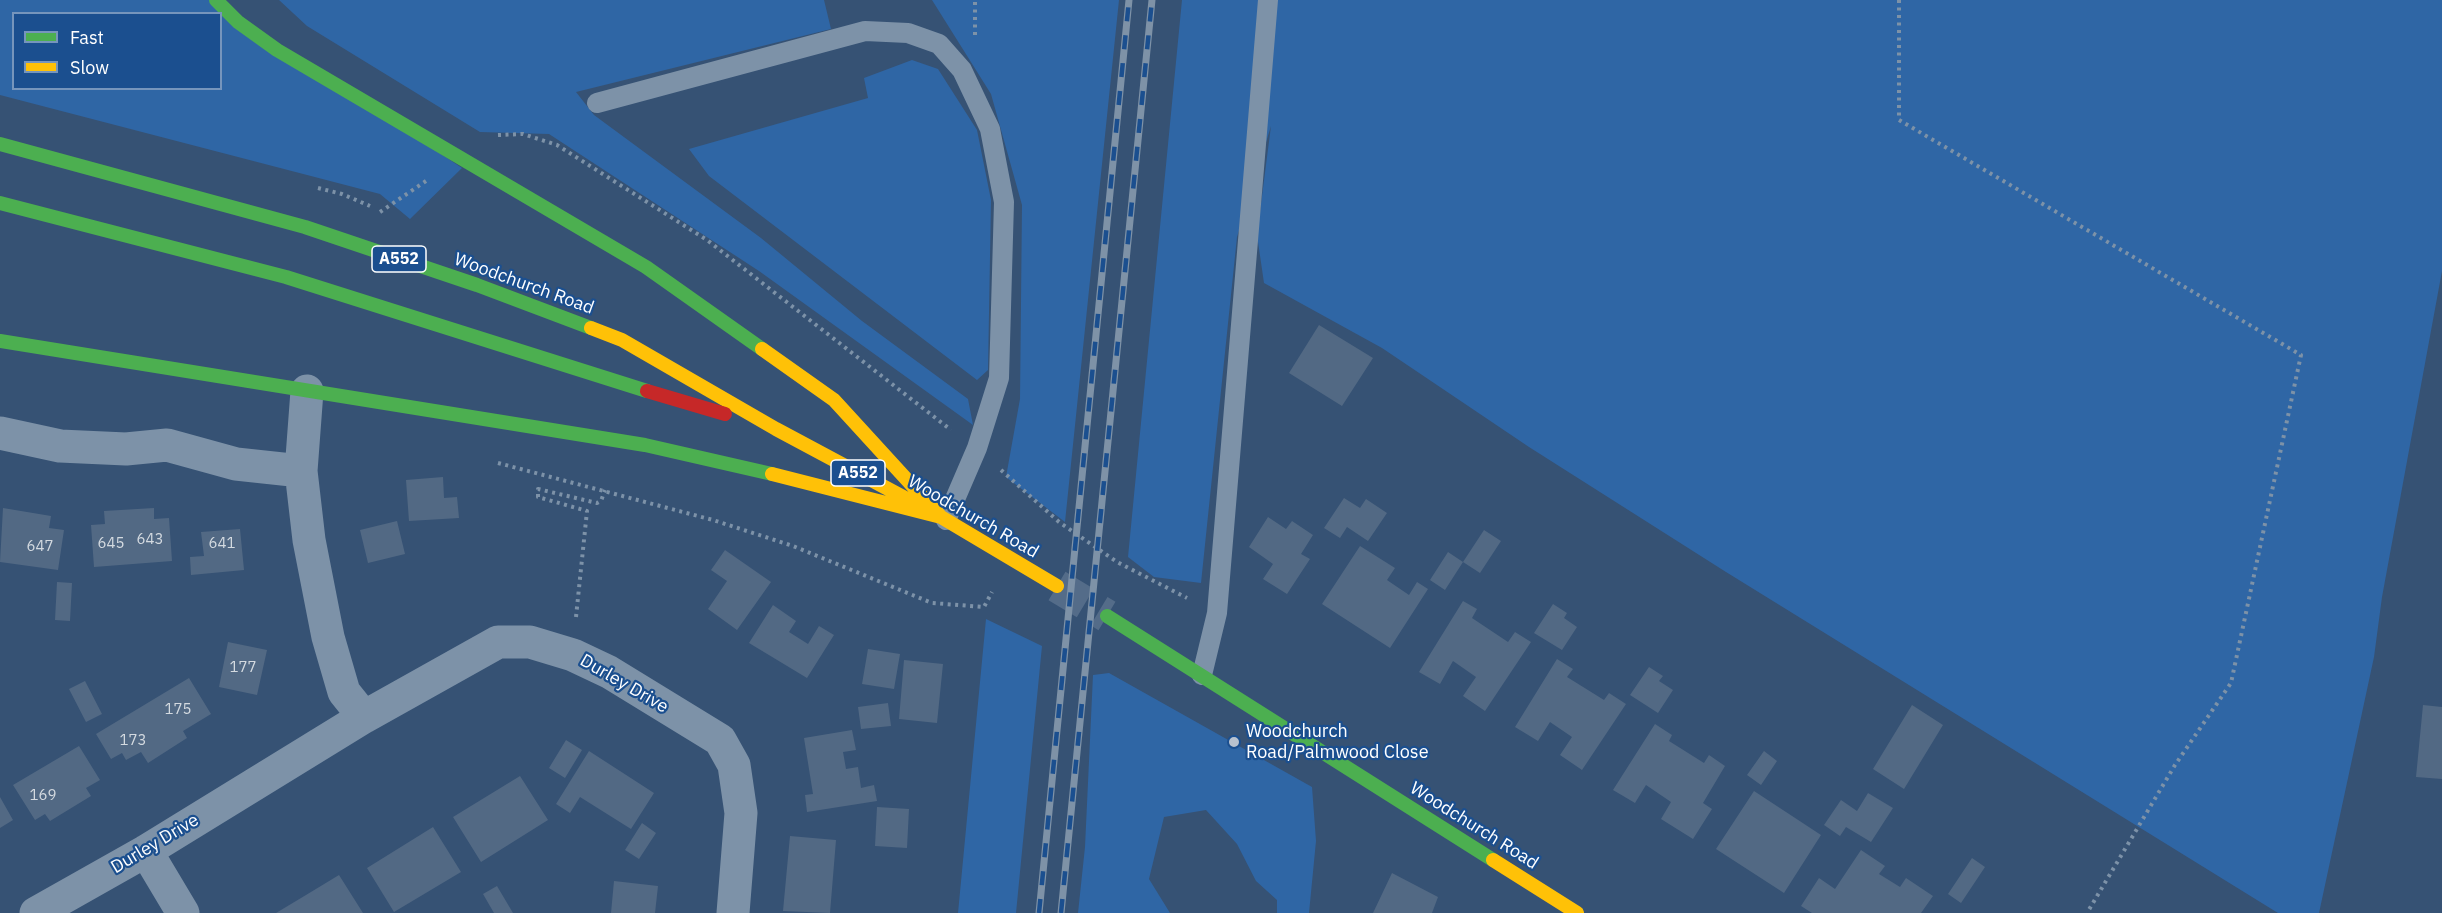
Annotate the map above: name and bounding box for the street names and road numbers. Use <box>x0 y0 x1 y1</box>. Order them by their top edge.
road number: A552 <box>372 246 426 272</box>
street label: Woodchurch Road <box>451 249 597 319</box>
road number: A552 <box>831 460 885 486</box>
street label: Woodchurch Road <box>904 471 1042 563</box>
street label: Durley Drive <box>576 650 672 718</box>
street label: Woodchurch Road <box>1406 778 1542 874</box>
street label: Durley Drive <box>107 809 203 879</box>

